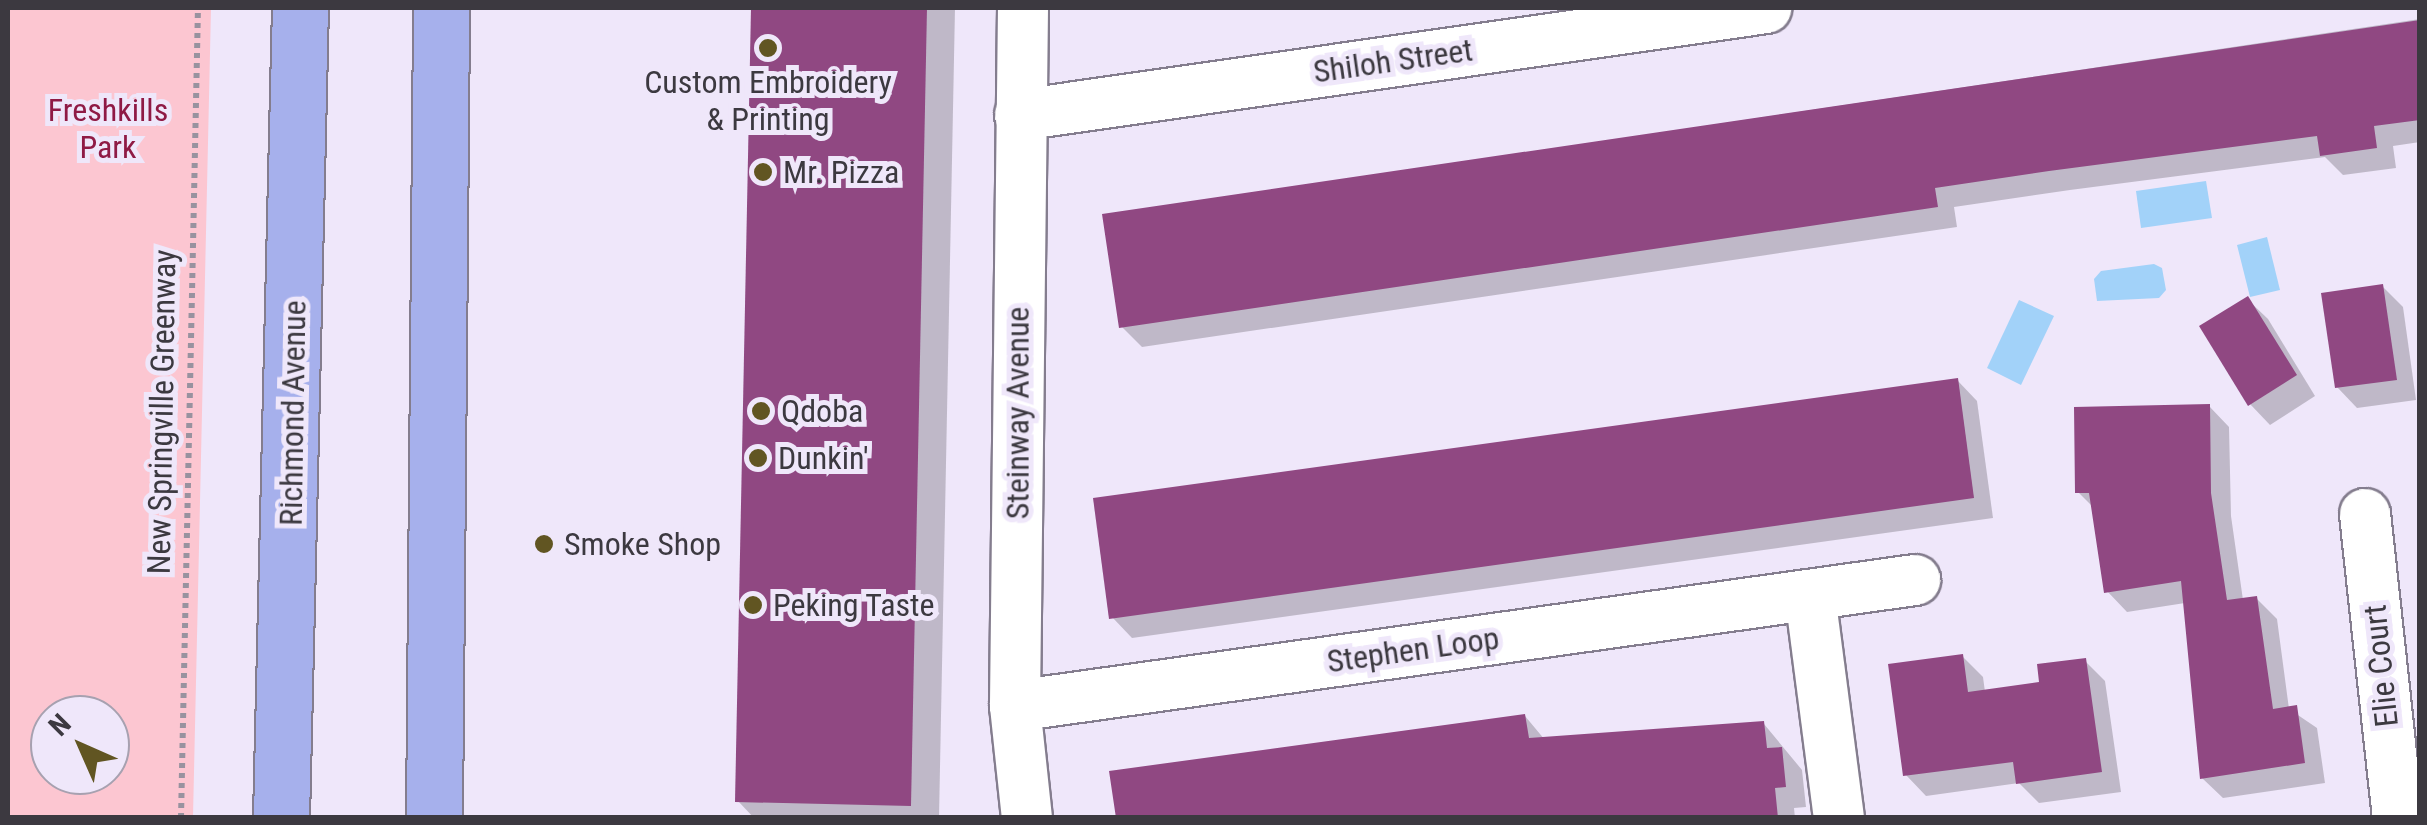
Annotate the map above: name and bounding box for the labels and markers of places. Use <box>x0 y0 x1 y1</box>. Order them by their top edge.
marker: Custom Embroidery & Printing <box>757 37 779 59</box>
place label: Custom Embroidery & Printing <box>644 64 892 139</box>
place label: Mr. Pizza <box>783 153 899 191</box>
marker: Mr. Pizza <box>752 161 774 183</box>
place label: Qdoba <box>781 392 863 430</box>
marker: Qdoba <box>750 400 772 422</box>
place label: Dunkin' <box>778 439 868 477</box>
marker: Dunkin' <box>747 447 769 469</box>
place label: Smoke Shop <box>564 525 721 563</box>
marker: Smoke Shop <box>533 533 555 555</box>
place label: Peking Taste <box>773 586 935 624</box>
marker: Peking Taste <box>742 594 764 616</box>

